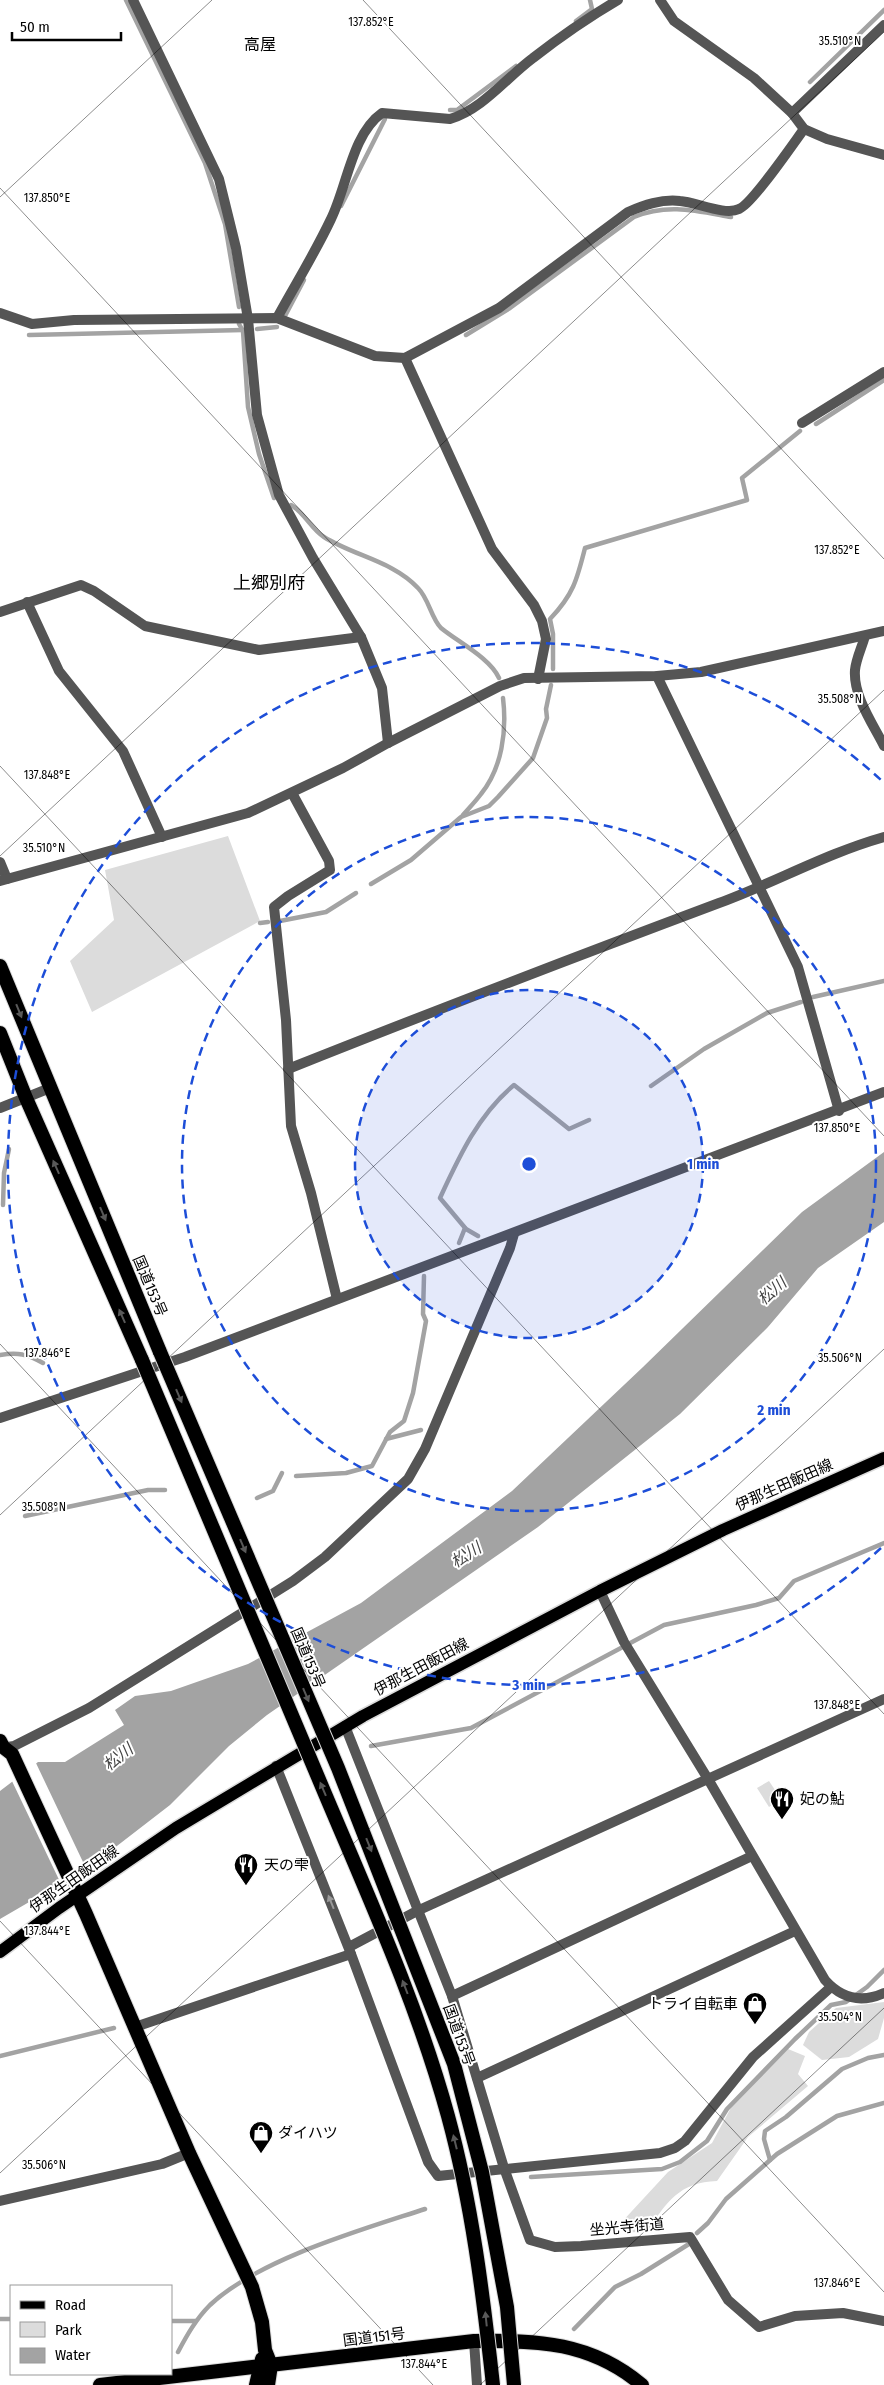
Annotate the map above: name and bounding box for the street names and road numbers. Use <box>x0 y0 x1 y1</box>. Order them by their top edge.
street label: 国道153号 <box>129 1253 171 1319</box>
street label: 伊那生田飯田線 <box>732 1455 836 1515</box>
street label: 国道153号 <box>287 1625 329 1691</box>
street label: 伊那生田飯田線 <box>370 1634 472 1700</box>
street label: 伊那生田飯田線 <box>26 1842 122 1916</box>
street label: 国道153号 <box>440 2002 478 2068</box>
street label: 坐光寺街道 <box>589 2215 665 2239</box>
street label: 国道151号 <box>342 2324 406 2350</box>

